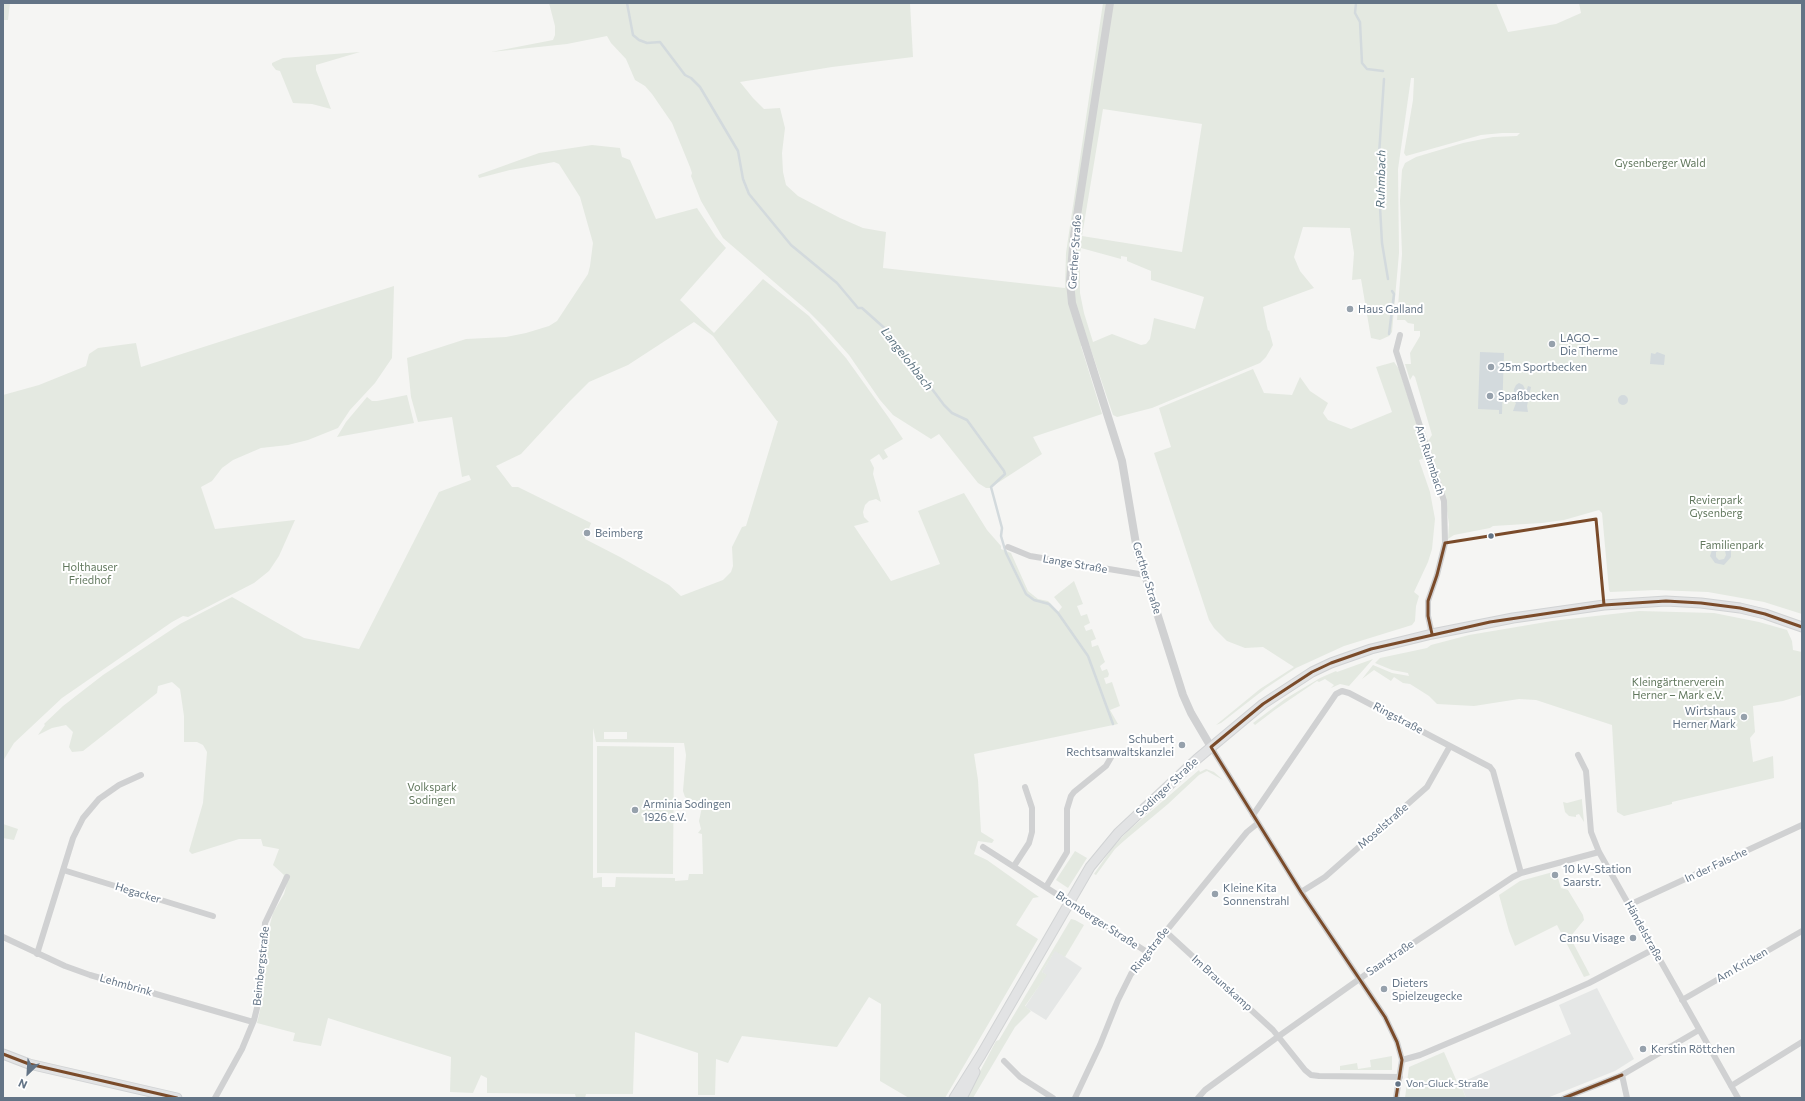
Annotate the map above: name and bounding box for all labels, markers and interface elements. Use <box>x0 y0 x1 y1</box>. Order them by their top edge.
water label: Ruhmbach <box>1373 150 1389 208</box>
park label: Gysenberger Wald <box>1615 156 1705 170</box>
street label: Gerther Straße <box>1066 214 1084 290</box>
place label: Haus Galland <box>1358 302 1423 316</box>
marker: Haus Galland <box>1345 304 1355 314</box>
water label: Langelohbach <box>878 325 936 393</box>
place label: LAGO – Die Therme <box>1560 331 1618 357</box>
marker: LAGO – Die Therme <box>1547 339 1557 349</box>
place label: 25m Sportbecken <box>1499 360 1587 374</box>
marker: 25m Sportbecken <box>1486 362 1496 372</box>
place label: Spaßbecken <box>1498 389 1559 403</box>
marker: Spaßbecken <box>1485 391 1495 401</box>
street label: Am Ruhmbach <box>1412 423 1448 497</box>
park label: Revierpark Gysenberg <box>1689 493 1743 519</box>
place label: Beimberg <box>595 526 643 540</box>
marker: Beimberg <box>582 528 592 538</box>
unlabelled marker <box>1486 531 1496 541</box>
park label: Familienpark <box>1700 538 1764 552</box>
street label: Gerther Straße <box>1130 540 1164 616</box>
street label: Lange Straße <box>1042 552 1108 576</box>
park label: Holthauser Friedhof <box>62 560 118 586</box>
park label: Kleingärtnerverein Herner – Mark e.V. <box>1632 675 1724 701</box>
street label: Ringstraße <box>1371 699 1425 737</box>
place label: Wirtshaus Herner Mark <box>1672 704 1736 730</box>
marker: Wirtshaus Herner Mark <box>1739 712 1749 722</box>
place label: Schubert Rechtsanwaltskanzlei <box>1066 732 1174 758</box>
marker: Schubert Rechtsanwaltskanzlei <box>1177 740 1187 750</box>
street label: Sodinger Straße <box>1133 755 1201 819</box>
park label: Volkspark Sodingen <box>407 780 457 806</box>
place label: Arminia Sodingen 1926 e.V. <box>643 797 731 823</box>
street label: Moselstraße <box>1355 800 1411 852</box>
marker: Arminia Sodingen 1926 e.V. <box>630 805 640 815</box>
street label: In der Falsche <box>1683 845 1749 885</box>
place label: 10 kV-Station Saarstr. <box>1563 862 1631 888</box>
marker: 10 kV-Station Saarstr. <box>1550 870 1560 880</box>
street label: Hegacker <box>114 880 162 906</box>
place label: Kleine Kita Sonnenstrahl <box>1223 881 1289 907</box>
street label: Bromberger Straße <box>1053 888 1141 952</box>
marker: Kleine Kita Sonnenstrahl <box>1210 889 1220 899</box>
street label: Händelstraße <box>1622 898 1666 964</box>
street label: Ringstraße <box>1128 924 1172 976</box>
street label: Beimbergstraße <box>250 926 272 1006</box>
place label: Cansu Visage <box>1559 931 1625 945</box>
marker: Cansu Visage <box>1628 933 1638 943</box>
street label: Saarstraße <box>1364 937 1416 979</box>
street label: Am Kricken <box>1714 945 1770 985</box>
street label: Im Braunskamp <box>1189 952 1255 1014</box>
street label: Lehmbrink <box>98 971 154 999</box>
place label: Dieters Spielzeugecke <box>1392 976 1462 1002</box>
marker: Dieters Spielzeugecke <box>1379 984 1389 994</box>
place label: Kerstin Röttchen <box>1651 1042 1735 1056</box>
marker: Kerstin Röttchen <box>1638 1044 1648 1054</box>
north arrow <box>8 1053 48 1093</box>
text: N <box>16 1077 29 1092</box>
place label: Von-Gluck-Straße <box>1406 1078 1488 1090</box>
marker: Von-Gluck-Straße <box>1393 1079 1403 1089</box>

